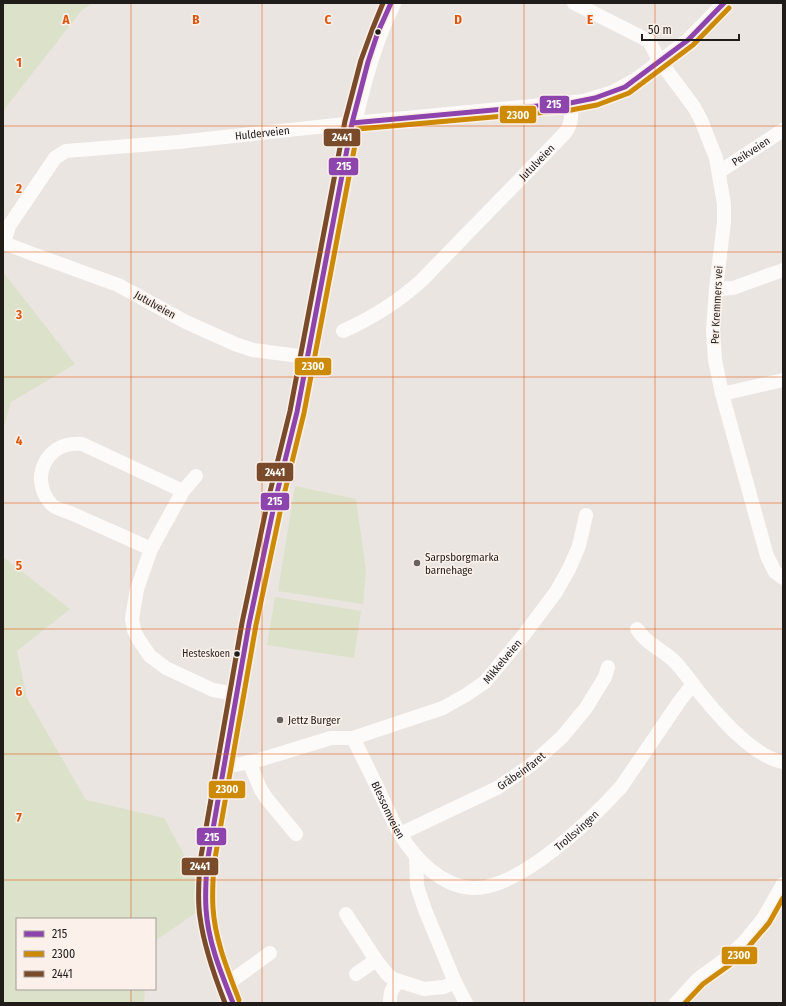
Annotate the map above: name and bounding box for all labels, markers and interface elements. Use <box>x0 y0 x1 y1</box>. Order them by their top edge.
text: A <box>61 12 70 27</box>
text: B <box>192 12 200 27</box>
text: C <box>325 12 332 27</box>
text: D <box>454 12 462 27</box>
text: E <box>587 12 593 27</box>
scale bar <box>642 16 739 42</box>
text: 50 m <box>648 23 672 37</box>
unlabelled marker <box>373 27 383 37</box>
text: 1 <box>16 55 22 70</box>
line badge: 215 <box>539 95 570 114</box>
text: 215 <box>546 98 562 111</box>
line badge: 2300 <box>499 105 537 124</box>
text: 2300 <box>506 109 529 122</box>
street label: Hulderveien <box>234 124 290 142</box>
line badge: 2441 <box>323 128 361 147</box>
text: 2441 <box>331 131 352 144</box>
street label: Peikveien <box>729 134 772 168</box>
street label: Jutulveien <box>516 141 557 183</box>
line badge: 215 <box>328 157 359 176</box>
text: 215 <box>336 160 352 173</box>
text: 2 <box>15 181 22 196</box>
street label: Per Kremmers vei <box>708 265 726 345</box>
street label: Jutulveien <box>132 288 178 322</box>
text: 3 <box>15 307 22 322</box>
line badge: 2300 <box>294 357 332 376</box>
text: 2300 <box>301 360 324 373</box>
text: 4 <box>16 433 23 448</box>
line badge: 2441 <box>256 462 294 482</box>
text: 2441 <box>264 466 285 479</box>
line badge: 215 <box>260 492 290 511</box>
text: 215 <box>267 495 283 508</box>
place label: Sarpsborgmarka barnehage <box>425 551 499 577</box>
text: 5 <box>16 558 22 573</box>
marker: Sarpsborgmarka barnehage <box>412 558 422 568</box>
street label: Mikkelveien <box>480 637 524 686</box>
place label: Hesteskoen <box>182 648 230 660</box>
marker: Hesteskoen <box>232 649 242 659</box>
text: 6 <box>16 684 23 699</box>
place label: Jettz Burger <box>288 714 340 727</box>
marker: Jettz Burger <box>275 715 285 725</box>
street label: Gråbeinfaret <box>495 749 548 793</box>
street label: Blessomveien <box>369 779 408 841</box>
line badge: 2300 <box>208 780 246 799</box>
text: 2300 <box>215 783 238 796</box>
street label: Trollsvingen <box>552 807 601 853</box>
text: 7 <box>16 810 22 825</box>
line badge: 215 <box>196 827 227 846</box>
text: 215 <box>204 831 220 844</box>
line badge: 2441 <box>181 857 219 876</box>
text: 2441 <box>189 860 210 873</box>
legend <box>16 918 156 990</box>
text: 215 <box>52 927 68 941</box>
line badge: 2300 <box>721 946 758 965</box>
text: 2300 <box>52 947 75 961</box>
text: 2300 <box>727 949 750 962</box>
text: 2441 <box>52 967 73 981</box>

